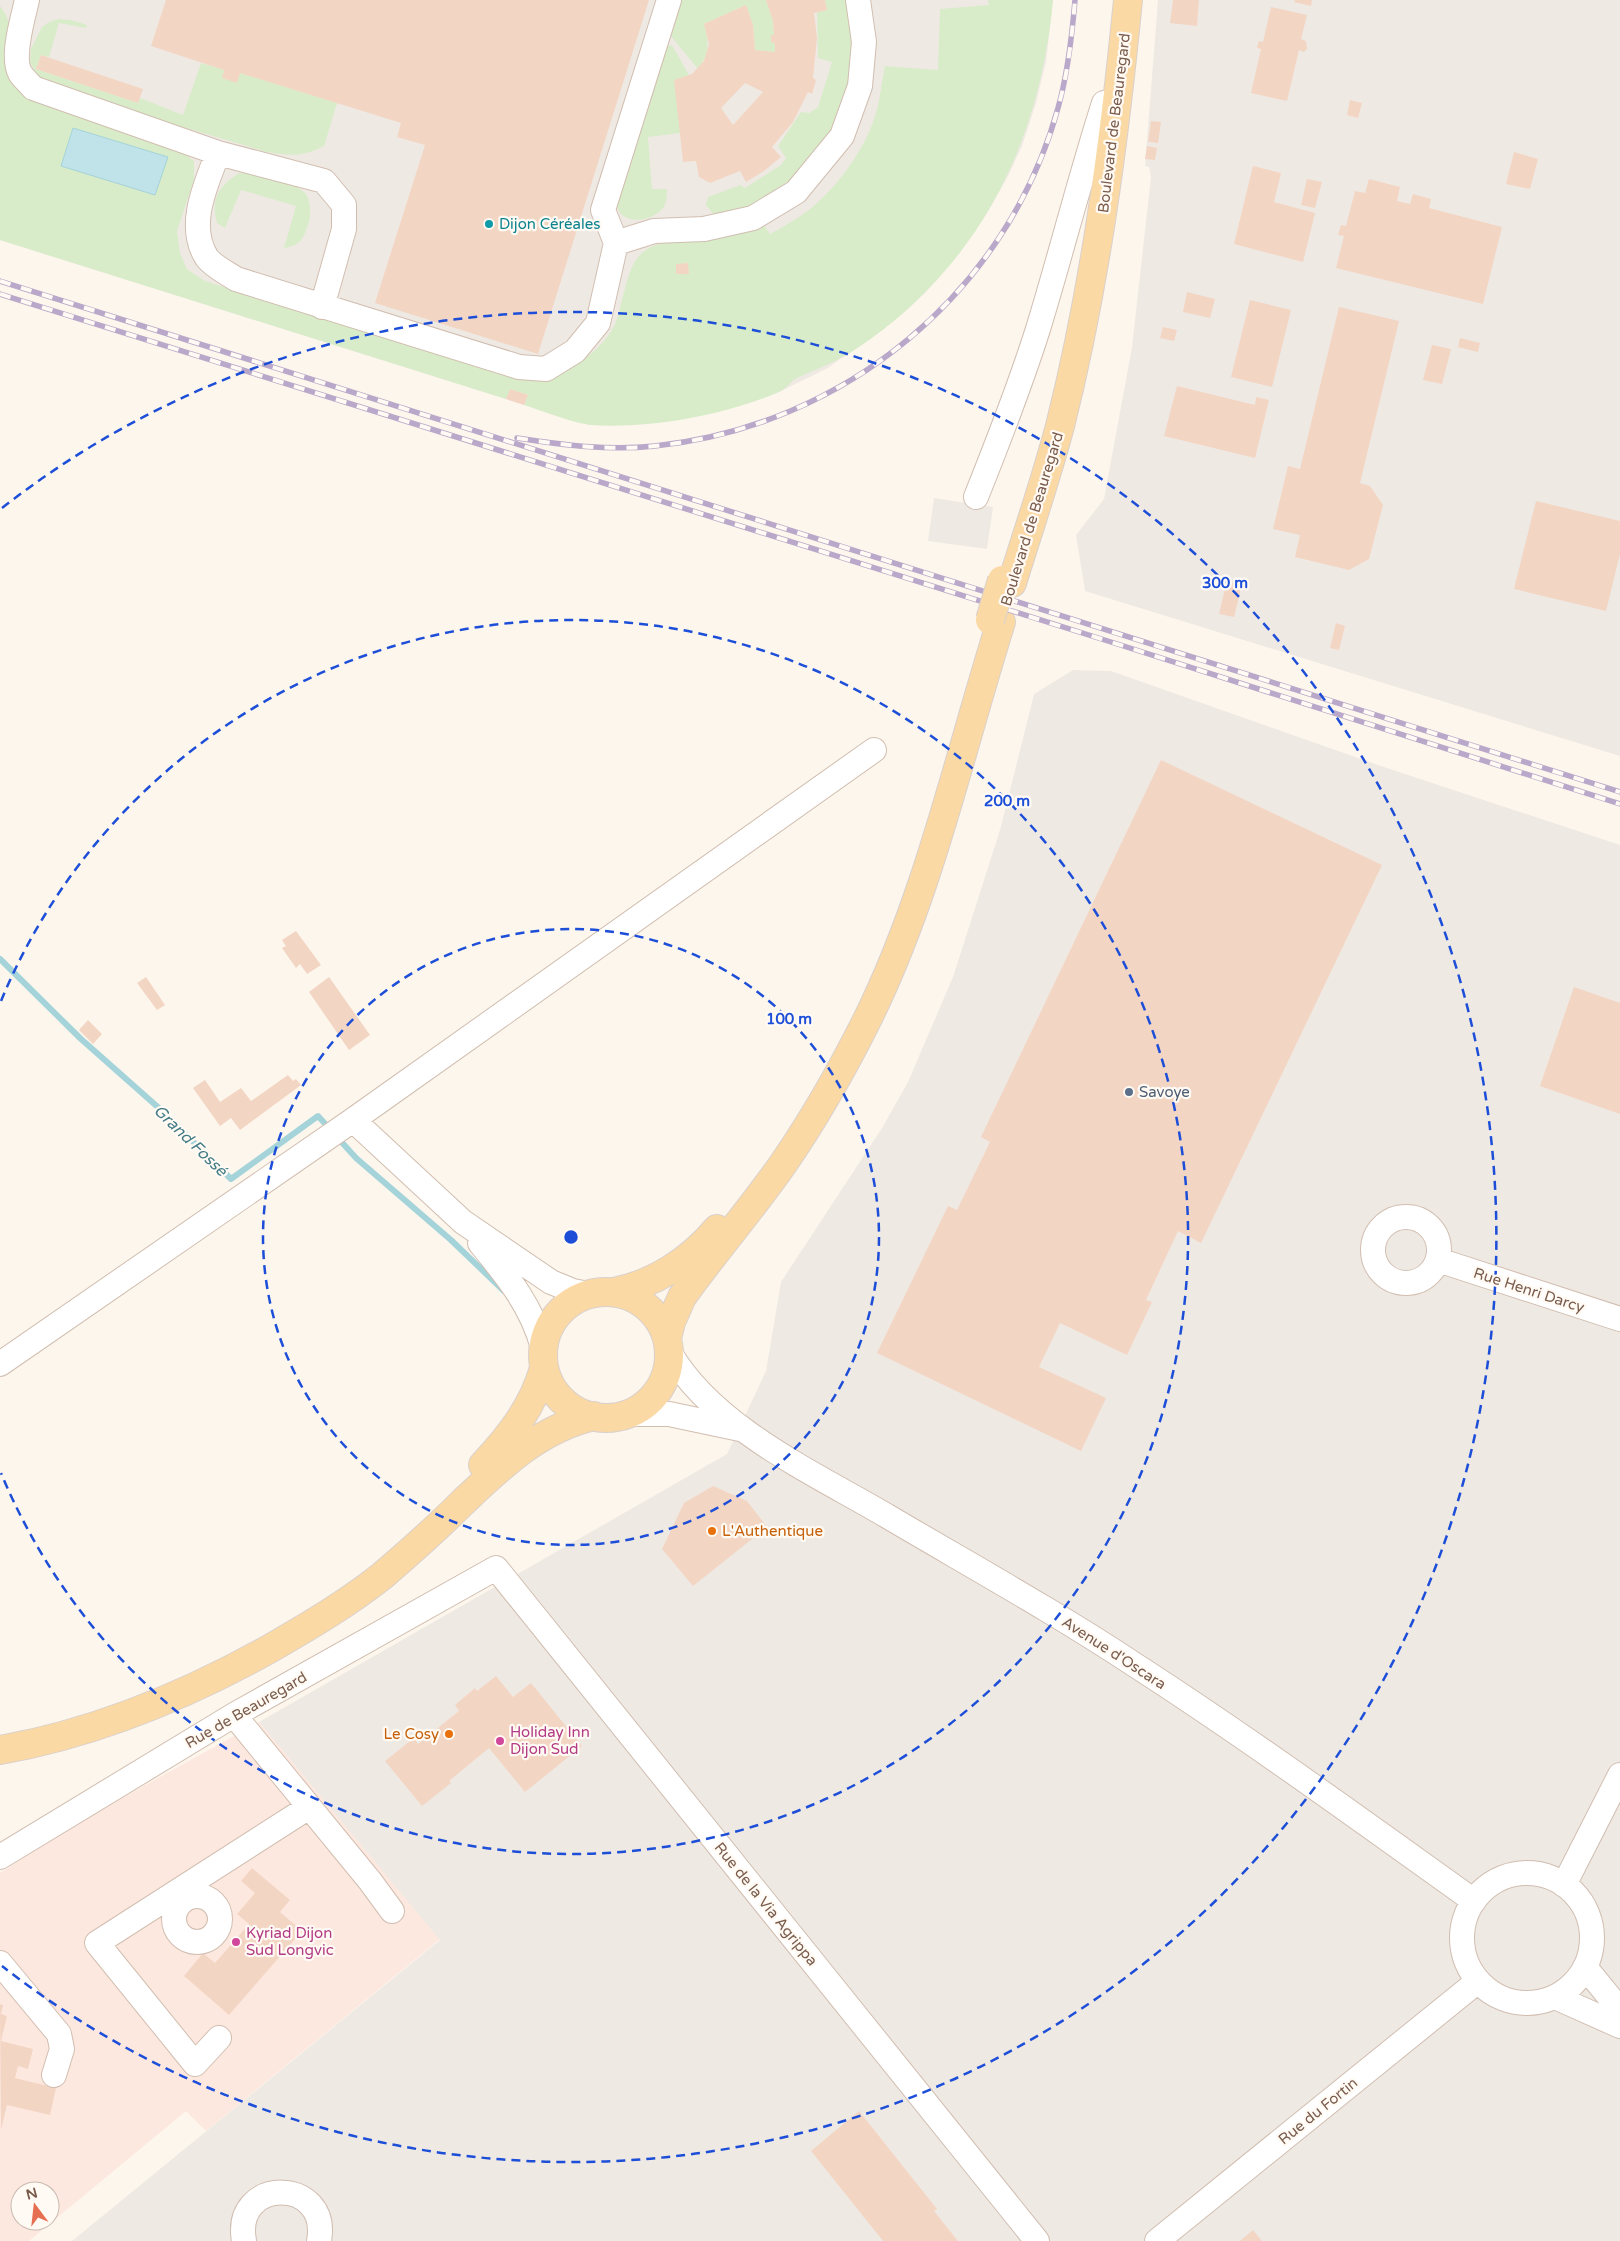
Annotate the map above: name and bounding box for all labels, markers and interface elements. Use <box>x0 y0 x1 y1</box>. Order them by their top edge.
street label: Boulevard de Beauregard <box>1094 32 1134 214</box>
place label: Dijon Céréales <box>499 215 600 233</box>
marker: Dijon Céréales <box>483 218 495 230</box>
street label: Boulevard de Beauregard <box>997 430 1067 608</box>
text: 300 m <box>1202 574 1248 592</box>
text: 200 m <box>984 792 1030 810</box>
text: 100 m <box>766 1010 812 1028</box>
place label: Savoye <box>1139 1083 1190 1101</box>
marker: Savoye <box>1123 1086 1135 1098</box>
water label: Grand Fossé <box>149 1101 232 1181</box>
centre of rings <box>562 1228 580 1246</box>
street label: Rue Henri Darcy <box>1471 1264 1587 1316</box>
place label: L'Authentique <box>722 1522 823 1540</box>
marker: L'Authentique <box>706 1525 718 1537</box>
street label: Avenue d'Oscara <box>1059 1613 1169 1693</box>
street label: Rue de Beauregard <box>182 1668 310 1752</box>
place label: Holiday Inn Dijon Sud <box>510 1723 590 1758</box>
place label: Le Cosy <box>383 1725 439 1743</box>
marker: Le Cosy <box>443 1728 455 1740</box>
marker: Holiday Inn Dijon Sud <box>494 1735 506 1747</box>
street label: Rue de la Via Agrippa <box>711 1839 821 1969</box>
place label: Kyriad Dijon Sud Longvic <box>246 1924 334 1959</box>
marker: Kyriad Dijon Sud Longvic <box>230 1936 242 1948</box>
street label: Rue du Fortin <box>1275 2074 1361 2148</box>
north arrow <box>10 2181 60 2231</box>
text: N <box>24 2184 39 2204</box>

